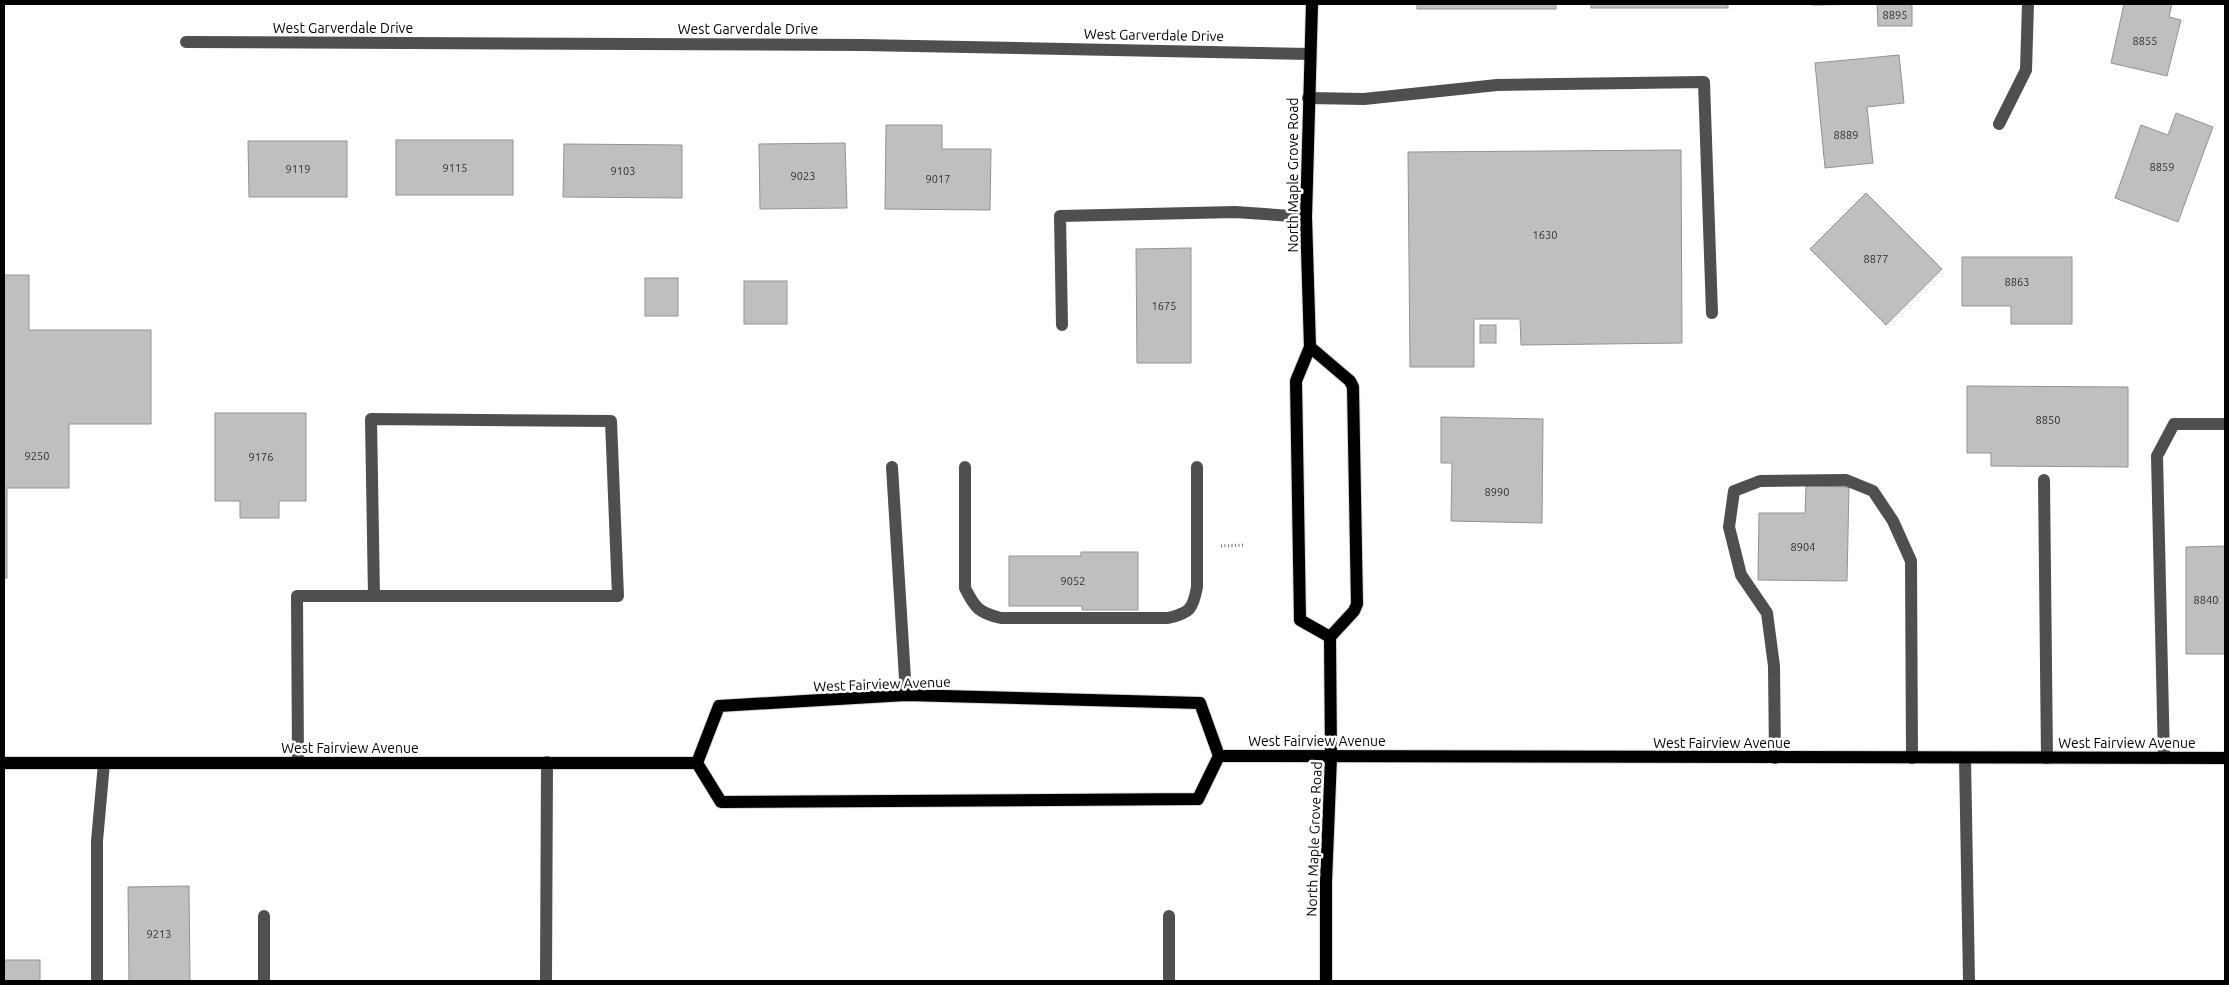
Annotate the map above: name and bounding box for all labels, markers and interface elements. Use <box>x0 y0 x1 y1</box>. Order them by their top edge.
house number: 8895 <box>1883 9 1907 21</box>
street label: West Garverdale Drive <box>273 20 413 36</box>
street label: West Garverdale Drive <box>678 21 818 37</box>
street label: West Garverdale Drive <box>1084 26 1224 44</box>
house number: 8855 <box>2133 35 2157 47</box>
street label: North Maple Grove Road <box>1285 97 1301 253</box>
house number: 8889 <box>1834 129 1858 141</box>
house number: 8859 <box>2150 161 2174 173</box>
house number: 9115 <box>443 162 467 174</box>
house number: 9119 <box>286 163 310 175</box>
house number: 9103 <box>611 165 635 177</box>
house number: 9023 <box>791 170 815 182</box>
house number: 9017 <box>926 173 950 185</box>
house number: 1630 <box>1533 229 1557 241</box>
house number: 8877 <box>1864 253 1888 265</box>
house number: 8863 <box>2005 276 2029 288</box>
house number: 1675 <box>1152 300 1176 312</box>
house number: 8850 <box>2036 414 2060 426</box>
house number: 9250 <box>25 450 49 462</box>
house number: 9176 <box>249 451 273 463</box>
house number: 8990 <box>1485 486 1509 498</box>
house number: 8904 <box>1791 541 1815 553</box>
house number: 9052 <box>1061 575 1085 587</box>
house number: 8840 <box>2194 594 2218 606</box>
street label: West Fairview Avenue <box>813 674 951 694</box>
street label: West Fairview Avenue <box>1248 733 1386 749</box>
street label: West Fairview Avenue <box>1653 735 1791 751</box>
street label: West Fairview Avenue <box>2058 735 2196 751</box>
street label: West Fairview Avenue <box>281 740 419 756</box>
street label: North Maple Grove Road <box>1303 761 1325 917</box>
house number: 9213 <box>147 928 171 940</box>

